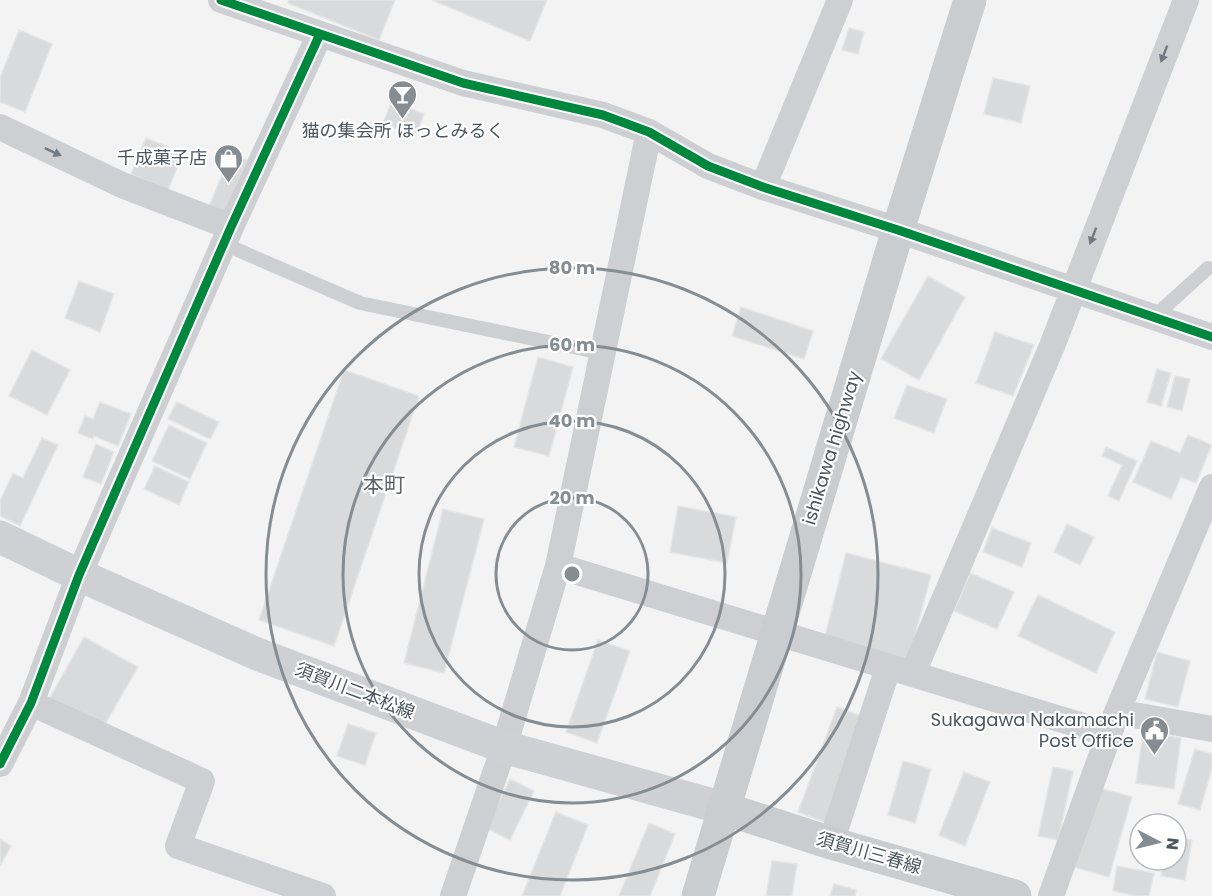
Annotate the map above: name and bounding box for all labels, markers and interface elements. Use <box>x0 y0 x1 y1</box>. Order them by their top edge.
one-way arrow <box>1159 46 1169 64</box>
bar icon: 猫の集会所 ほっとみるく <box>387 78 419 120</box>
place label: 猫の集会所 ほっとみるく <box>302 118 504 143</box>
shop icon: 千成菓子店 <box>212 142 244 184</box>
place label: 千成菓子店 <box>117 145 207 170</box>
one-way arrow <box>44 148 61 157</box>
one-way arrow <box>1088 227 1097 245</box>
text: 80 m <box>549 255 595 280</box>
text: 60 m <box>549 332 595 357</box>
street label: ishikawa highway <box>796 368 867 528</box>
text: 40 m <box>549 408 595 433</box>
district label: 本町 <box>363 470 405 499</box>
text: 20 m <box>550 485 594 510</box>
centre of rings <box>562 564 582 584</box>
street label: 須賀川二本松線 <box>292 656 418 725</box>
place label: Sukagawa Nakamachi Post Office <box>931 707 1134 753</box>
public building icon: Sukagawa Nakamachi Post Office <box>1139 714 1171 756</box>
north arrow <box>1128 812 1188 872</box>
street label: 須賀川三春線 <box>814 826 924 879</box>
text: N <box>1160 836 1185 851</box>

